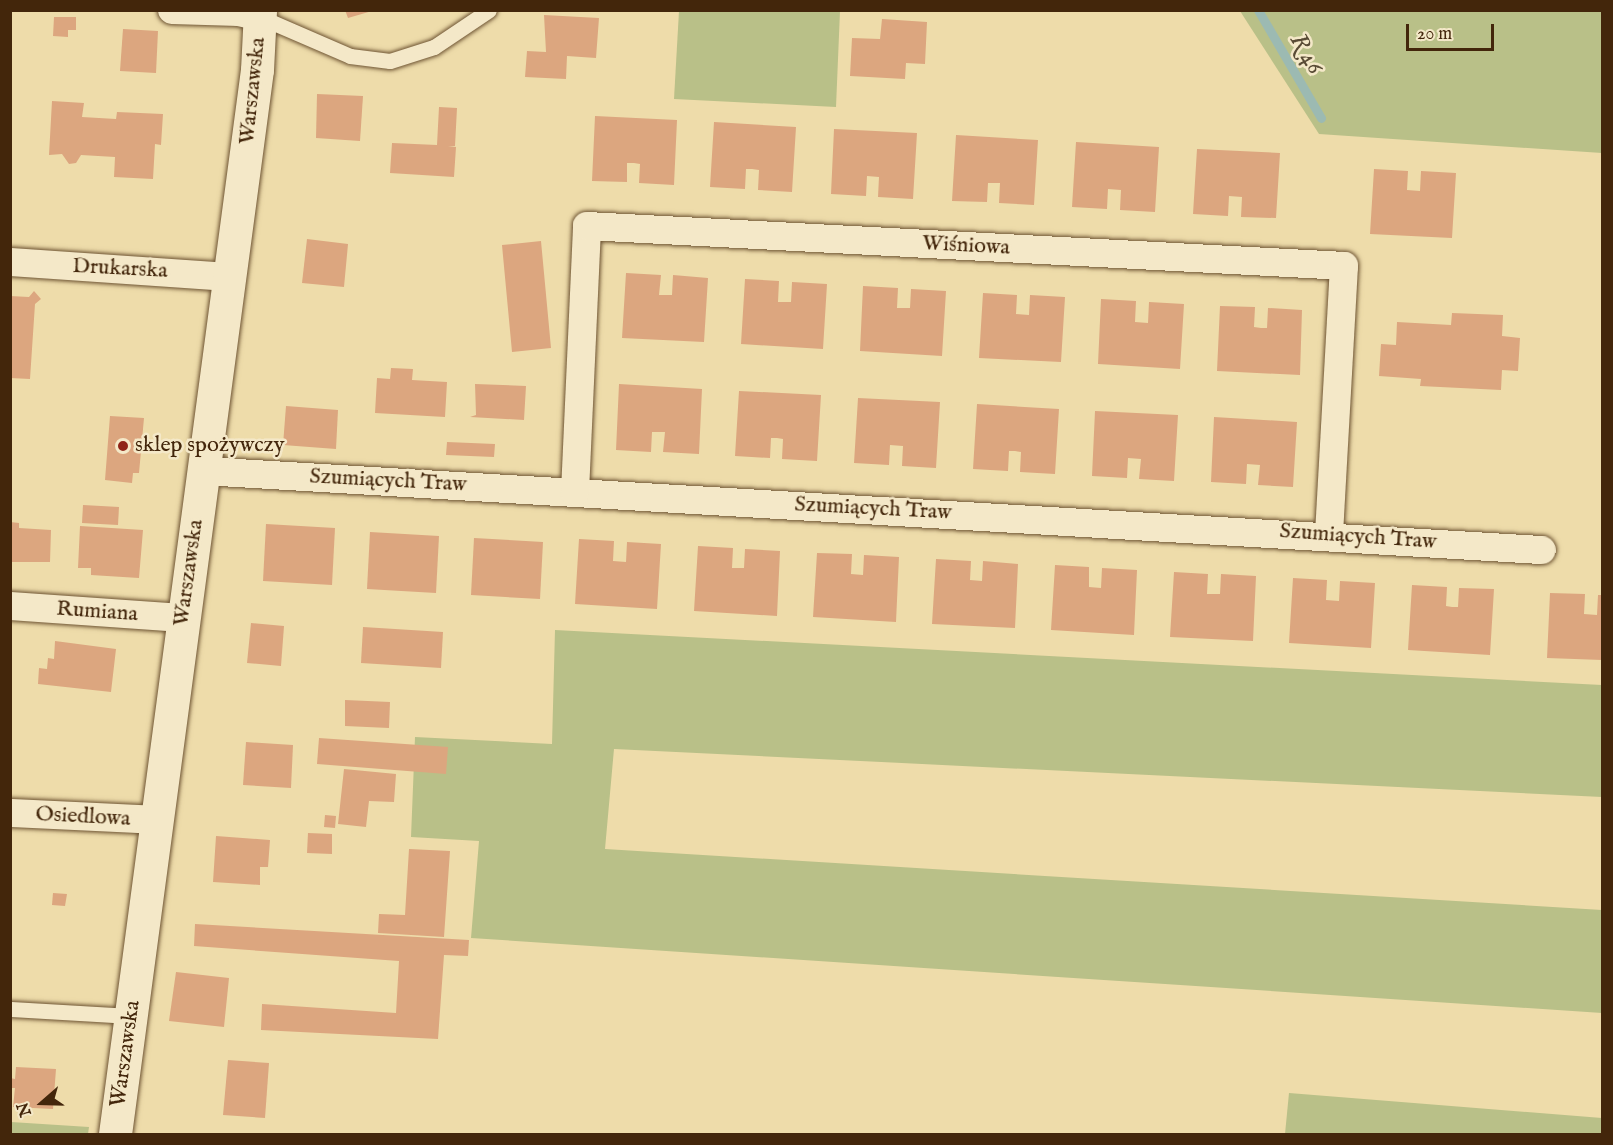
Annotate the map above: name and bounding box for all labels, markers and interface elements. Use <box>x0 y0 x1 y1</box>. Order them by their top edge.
scale bar <box>1409 12 1498 50</box>
text: 20 m <box>1417 23 1452 46</box>
water label: R 46 <box>1283 28 1329 80</box>
street label: Warszawska <box>234 36 272 146</box>
street label: Wiśniowa <box>922 231 1010 261</box>
street label: Drukarska <box>72 253 168 285</box>
place label: sklep spożywczy <box>135 433 285 459</box>
marker: sklep spożywczy <box>116 439 130 453</box>
street label: Szumiących Traw <box>309 464 467 498</box>
street label: Szumiących Traw <box>794 492 952 526</box>
street label: Warszawska <box>168 518 210 628</box>
street label: Szumiących Traw <box>1279 518 1437 556</box>
street label: Rumiana <box>55 596 139 628</box>
street label: Osiedlowa <box>35 801 131 833</box>
street label: Warszawska <box>105 999 147 1109</box>
north arrow <box>12 1073 72 1133</box>
text: N <box>13 1099 37 1119</box>

